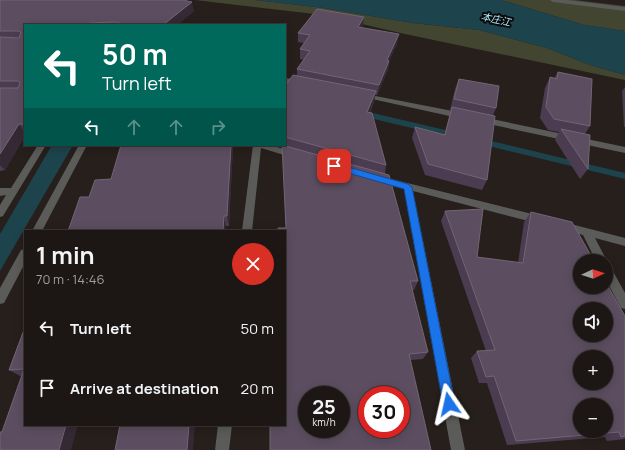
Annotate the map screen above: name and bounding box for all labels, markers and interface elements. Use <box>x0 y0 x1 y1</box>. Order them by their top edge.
water label: 本庄江 <box>480 9 513 29</box>
text: 50 m <box>102 35 168 73</box>
icon: left <box>36 40 88 92</box>
text: Turn left <box>102 71 172 95</box>
icon: left <box>81 116 103 138</box>
icon: ahead <box>123 116 145 138</box>
icon: ahead <box>165 116 187 138</box>
icon: right <box>207 116 229 138</box>
pin <box>317 149 351 183</box>
icon: arrive <box>323 155 345 177</box>
text: 1 min <box>36 238 95 271</box>
button: close <box>232 243 274 285</box>
north arrow <box>573 254 613 294</box>
map controls <box>573 254 613 438</box>
text: 70 m · 14:46 <box>36 270 105 288</box>
button: sound <box>573 302 613 342</box>
icon: left <box>36 317 58 339</box>
text: Turn left <box>70 318 132 339</box>
text: 50 m <box>240 318 274 339</box>
button: + <box>573 350 613 390</box>
icon: arrive <box>36 377 58 399</box>
text: Arrive at destination <box>70 378 219 399</box>
text: 20 m <box>241 378 274 399</box>
position arrow <box>428 383 470 425</box>
speed limit sign: 30 <box>358 386 410 438</box>
text: 25 <box>312 393 336 420</box>
button: − <box>573 398 613 438</box>
text: km/h <box>312 415 336 429</box>

